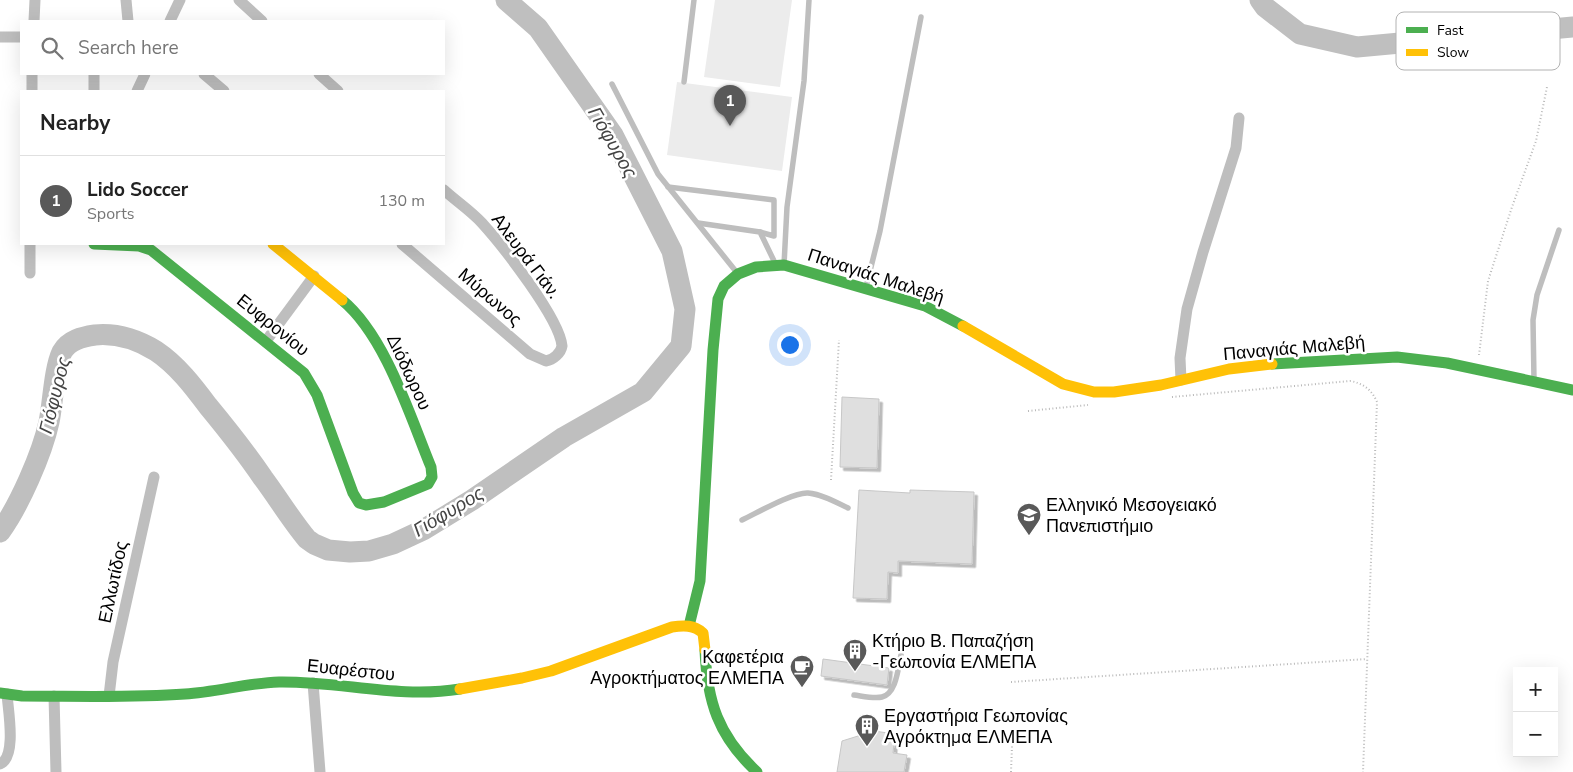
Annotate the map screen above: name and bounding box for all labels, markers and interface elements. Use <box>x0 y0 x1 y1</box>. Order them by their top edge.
legend <box>1396 12 1560 70</box>
search box <box>20 20 445 75</box>
text: Fast <box>1437 21 1463 40</box>
icon: search <box>38 34 66 62</box>
text: Search here <box>78 35 179 61</box>
text: Slow <box>1437 43 1469 62</box>
pin: 1 <box>714 85 746 126</box>
water label: Γιόφυρος <box>581 102 643 184</box>
text: Nearby <box>40 109 110 137</box>
text: Lido Soccer <box>87 177 188 203</box>
text: 1 <box>51 190 61 212</box>
text: 130 m <box>378 190 425 212</box>
text: Sports <box>87 203 135 225</box>
street label: Αλευρά Γιάν. <box>486 209 566 303</box>
street label: Παναγιάς Μαλεβή <box>805 243 947 309</box>
street label: Μύρωνος <box>453 263 527 331</box>
street label: Ευφρονίου <box>232 288 314 362</box>
street label: Διόδωρου <box>381 330 437 414</box>
street label: Παναγιάς Μαλεβή <box>1222 330 1366 366</box>
your location <box>777 332 803 358</box>
water label: Γιόφυρος <box>33 353 77 436</box>
water label: Γιόφυρος <box>408 480 489 543</box>
place label: Ελληνικό Μεσογειακό Πανεπιστήμιο <box>1046 493 1217 538</box>
school or university icon: Ελληνικό Μεσογειακό Πανεπιστήμιο <box>1016 502 1042 536</box>
street label: Ελλωτίδος <box>93 538 133 625</box>
place label: Κτήριο Β. Παπαζήση -Γεωπονία ΕΛΜΕΠΑ <box>872 629 1036 674</box>
building icon: Κτήριο Β. Παπαζήση -Γεωπονία ΕΛΜΕΠΑ <box>842 638 868 672</box>
place label: Καφετέρια Αγροκτήματος ΕΛΜΕΠΑ <box>590 645 784 690</box>
street label: Ευαρέστου <box>306 653 396 687</box>
cafe icon: Καφετέρια Αγροκτήματος ΕΛΜΕΠΑ <box>789 654 815 688</box>
map controls <box>1513 667 1558 757</box>
button: + <box>1513 667 1558 712</box>
place label: Εργαστήρια Γεωπονίας Αγρόκτημα ΕΛΜΕΠΑ <box>884 704 1068 749</box>
button: − <box>1513 712 1558 757</box>
building icon: Εργαστήρια Γεωπονίας Αγρόκτημα ΕΛΜΕΠΑ <box>854 713 880 747</box>

